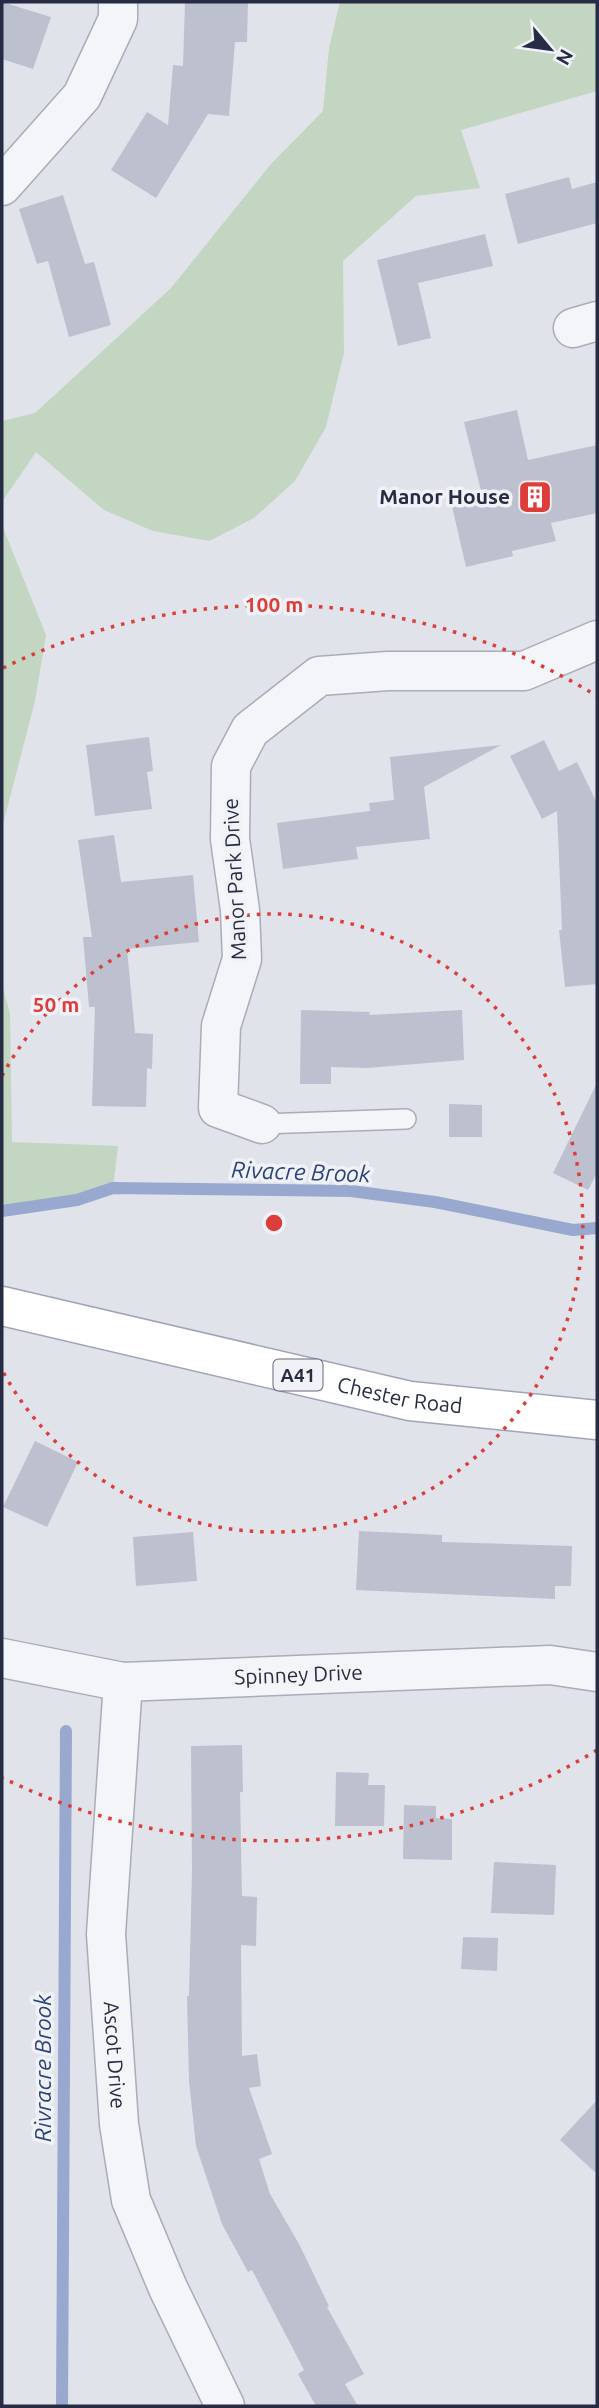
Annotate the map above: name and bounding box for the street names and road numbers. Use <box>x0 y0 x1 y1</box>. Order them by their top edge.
street label: Manor Park Drive <box>218 797 250 961</box>
road number: A41 <box>274 1359 322 1390</box>
street label: Chester Road <box>335 1372 463 1417</box>
street label: Spinney Drive <box>234 1659 363 1689</box>
street label: Ascot Drive <box>100 2000 131 2110</box>

